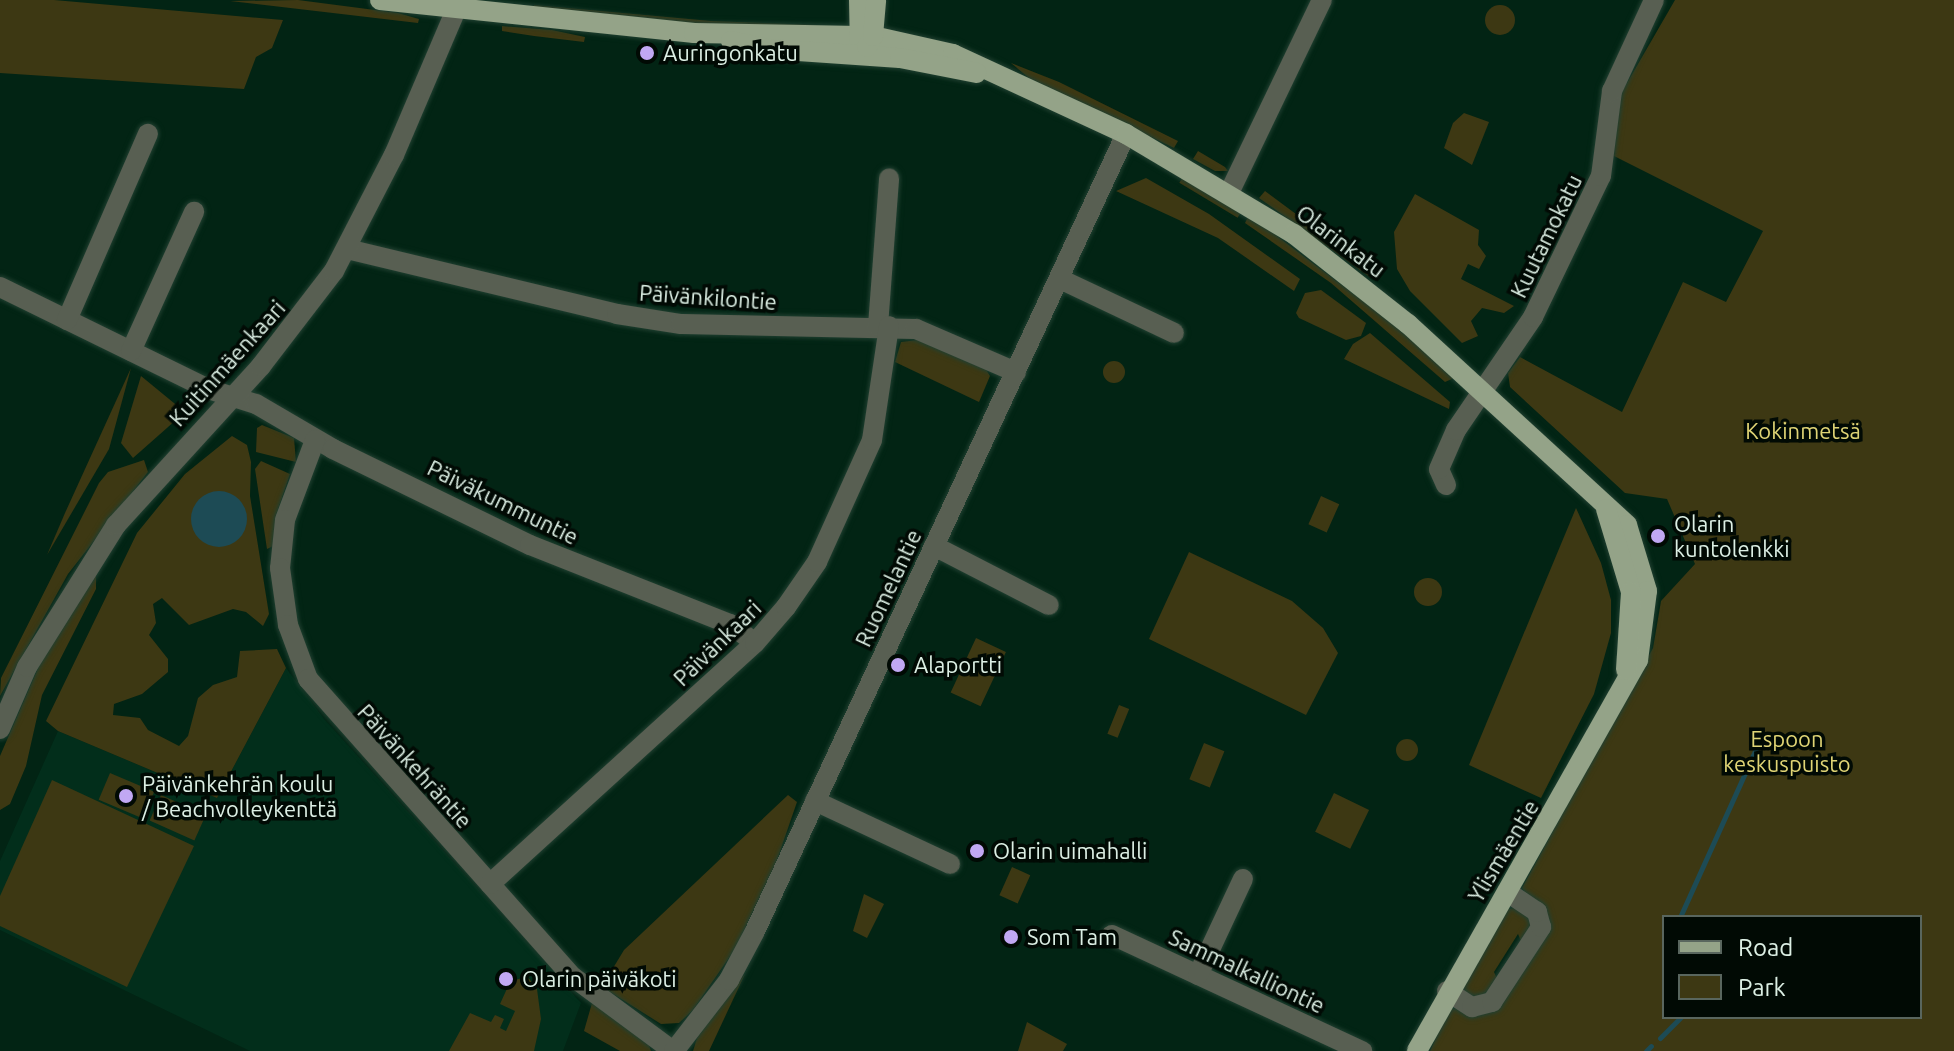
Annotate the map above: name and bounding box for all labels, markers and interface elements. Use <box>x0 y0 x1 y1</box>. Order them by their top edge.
place label: Auringonkatu <box>663 40 798 66</box>
marker: Auringonkatu <box>638 44 656 62</box>
street label: Kuutamokatu <box>1505 170 1587 302</box>
street label: Olarinkatu <box>1292 199 1390 283</box>
street label: Päivänkilontie <box>638 279 778 315</box>
street label: Kuitinmäenkaari <box>164 295 290 431</box>
park label: Kokinmetsä <box>1745 418 1861 444</box>
street label: Päiväkummuntie <box>423 454 583 550</box>
place label: Olarin kuntolenkki <box>1674 510 1790 562</box>
street label: Ruomelantie <box>849 525 927 651</box>
marker: Olarin kuntolenkki <box>1649 527 1667 545</box>
street label: Päivänkaari <box>668 595 766 691</box>
place label: Alaportti <box>914 652 1002 678</box>
marker: Alaportti <box>889 656 907 674</box>
street label: Päivänkehräntie <box>352 698 478 834</box>
park label: Espoon keskuspuisto <box>1723 725 1851 776</box>
place label: Päivänkehrän koulu / Beachvolleykenttä <box>142 770 337 822</box>
marker: Päivänkehrän koulu / Beachvolleykenttä <box>117 787 135 805</box>
street label: Ylismäentie <box>1462 795 1544 907</box>
place label: Olarin uimahalli <box>993 838 1147 864</box>
marker: Olarin uimahalli <box>968 842 986 860</box>
legend <box>1662 915 1922 1019</box>
street label: Sammalkalliontie <box>1165 923 1329 1019</box>
place label: Som Tam <box>1027 924 1117 950</box>
marker: Som Tam <box>1002 928 1020 946</box>
text: Road <box>1738 934 1793 961</box>
place label: Olarin päiväkoti <box>522 966 677 992</box>
marker: Olarin päiväkoti <box>497 970 515 988</box>
text: Park <box>1738 974 1786 1001</box>

